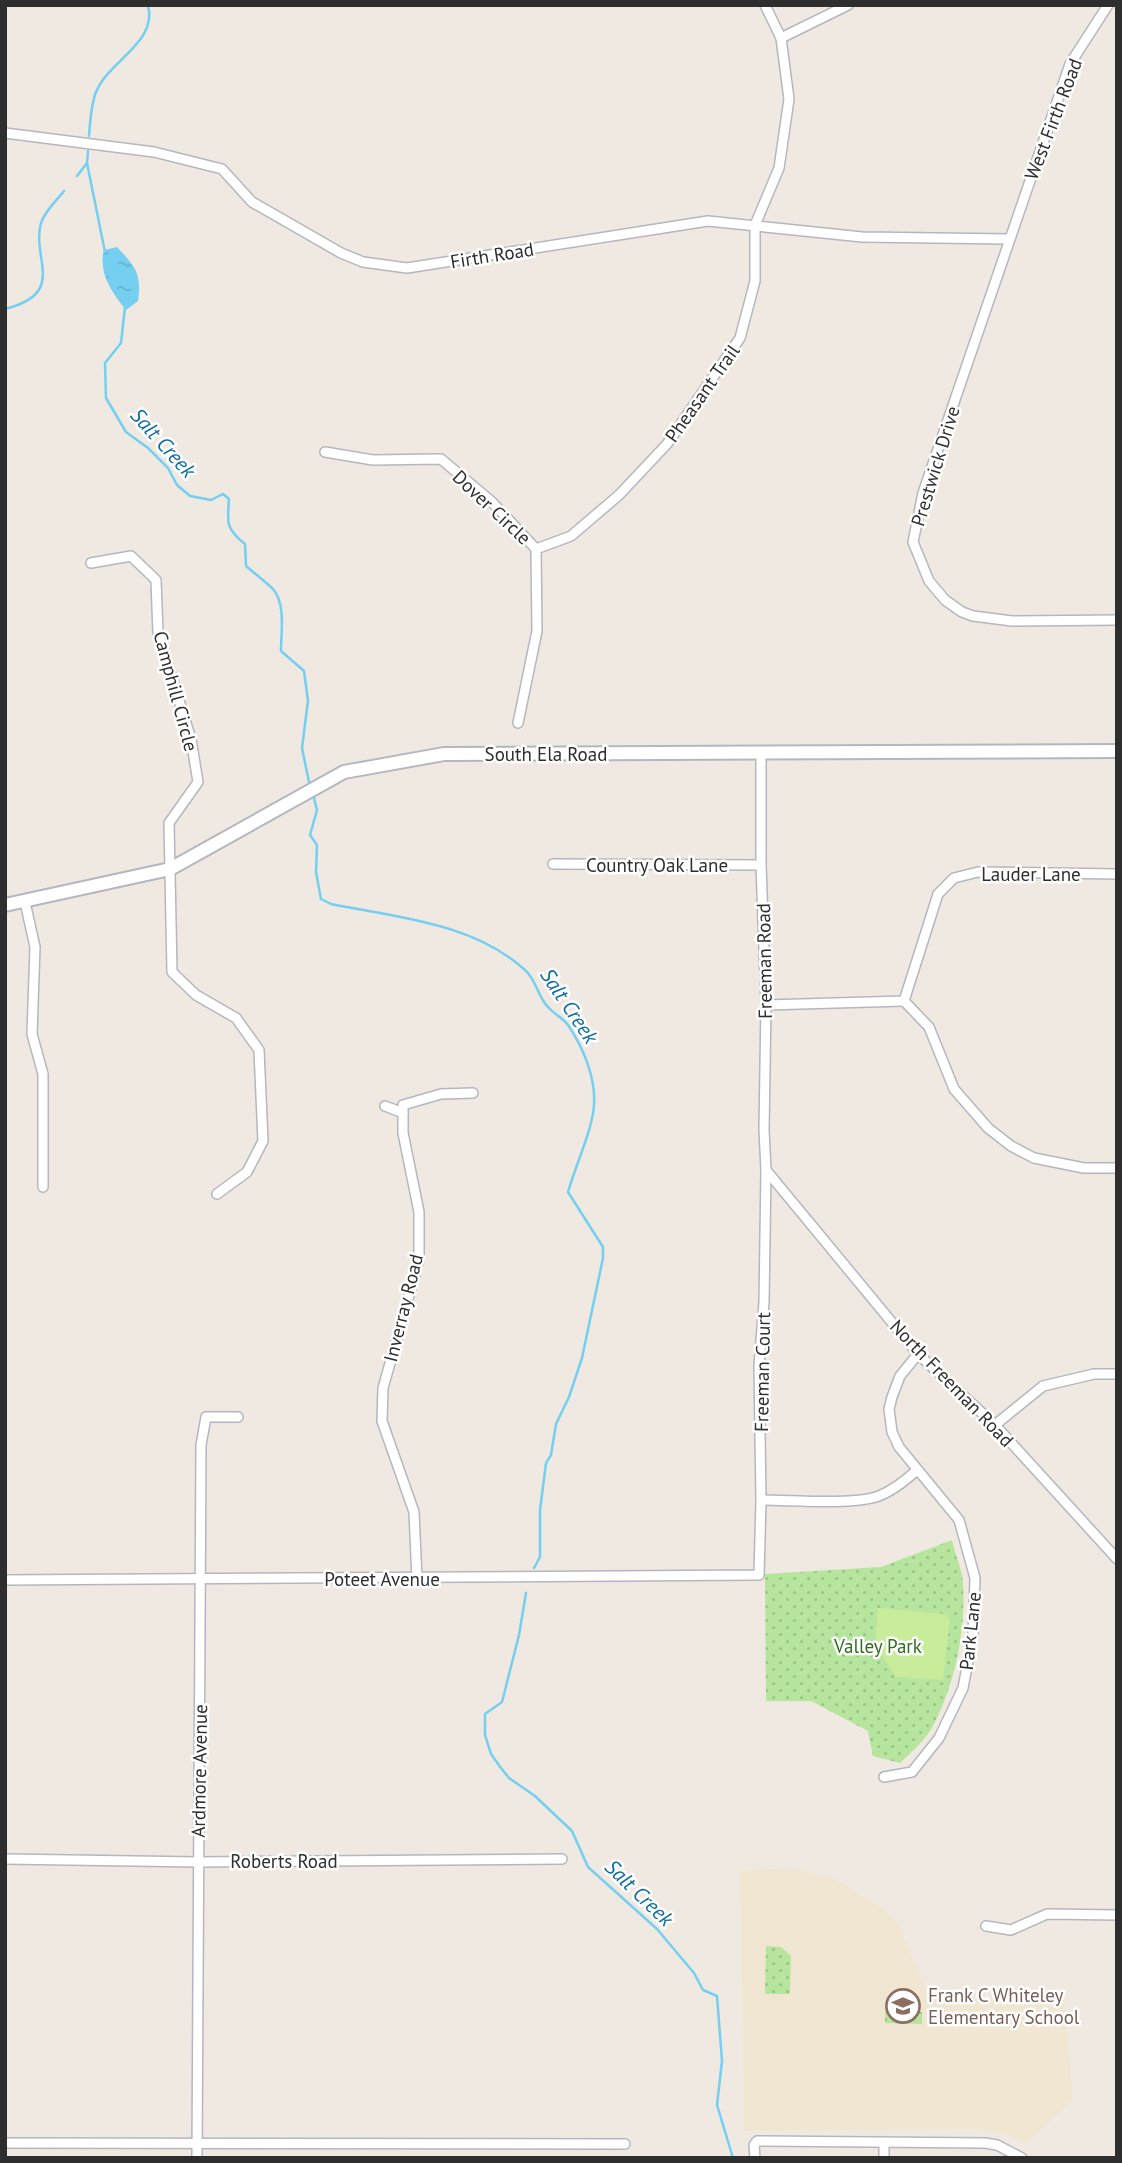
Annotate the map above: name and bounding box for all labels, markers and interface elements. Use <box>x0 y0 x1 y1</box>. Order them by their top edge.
street label: West Firth Road <box>1019 55 1087 183</box>
street label: Firth Road <box>449 237 535 273</box>
street label: Pheasant Trail <box>660 339 745 447</box>
water label: Salt Creek <box>125 402 203 485</box>
street label: Prestwick Drive <box>905 403 965 529</box>
street label: Dover Circle <box>448 465 536 549</box>
street label: Camphill Circle <box>148 628 204 754</box>
street label: South Ela Road <box>485 742 607 766</box>
street label: Country Oak Lane <box>586 853 728 877</box>
street label: Lauder Lane <box>981 862 1081 886</box>
street label: Freeman Road <box>751 903 777 1019</box>
water label: Salt Creek <box>534 963 605 1050</box>
street label: Inverray Road <box>378 1252 428 1364</box>
street label: Freeman Court <box>749 1311 775 1432</box>
street label: North Freeman Road <box>885 1314 1019 1452</box>
street label: Poteet Avenue <box>324 1567 440 1591</box>
street label: Park Lane <box>954 1591 986 1671</box>
park label: Valley Park <box>833 1634 922 1658</box>
street label: Ardmore Avenue <box>186 1704 212 1838</box>
street label: Roberts Road <box>230 1849 338 1873</box>
water label: Salt Creek <box>599 1853 680 1933</box>
place label: Frank C Whiteley Elementary School <box>928 1983 1080 2029</box>
school or university icon: Frank C Whiteley Elementary School <box>884 1987 922 2025</box>

